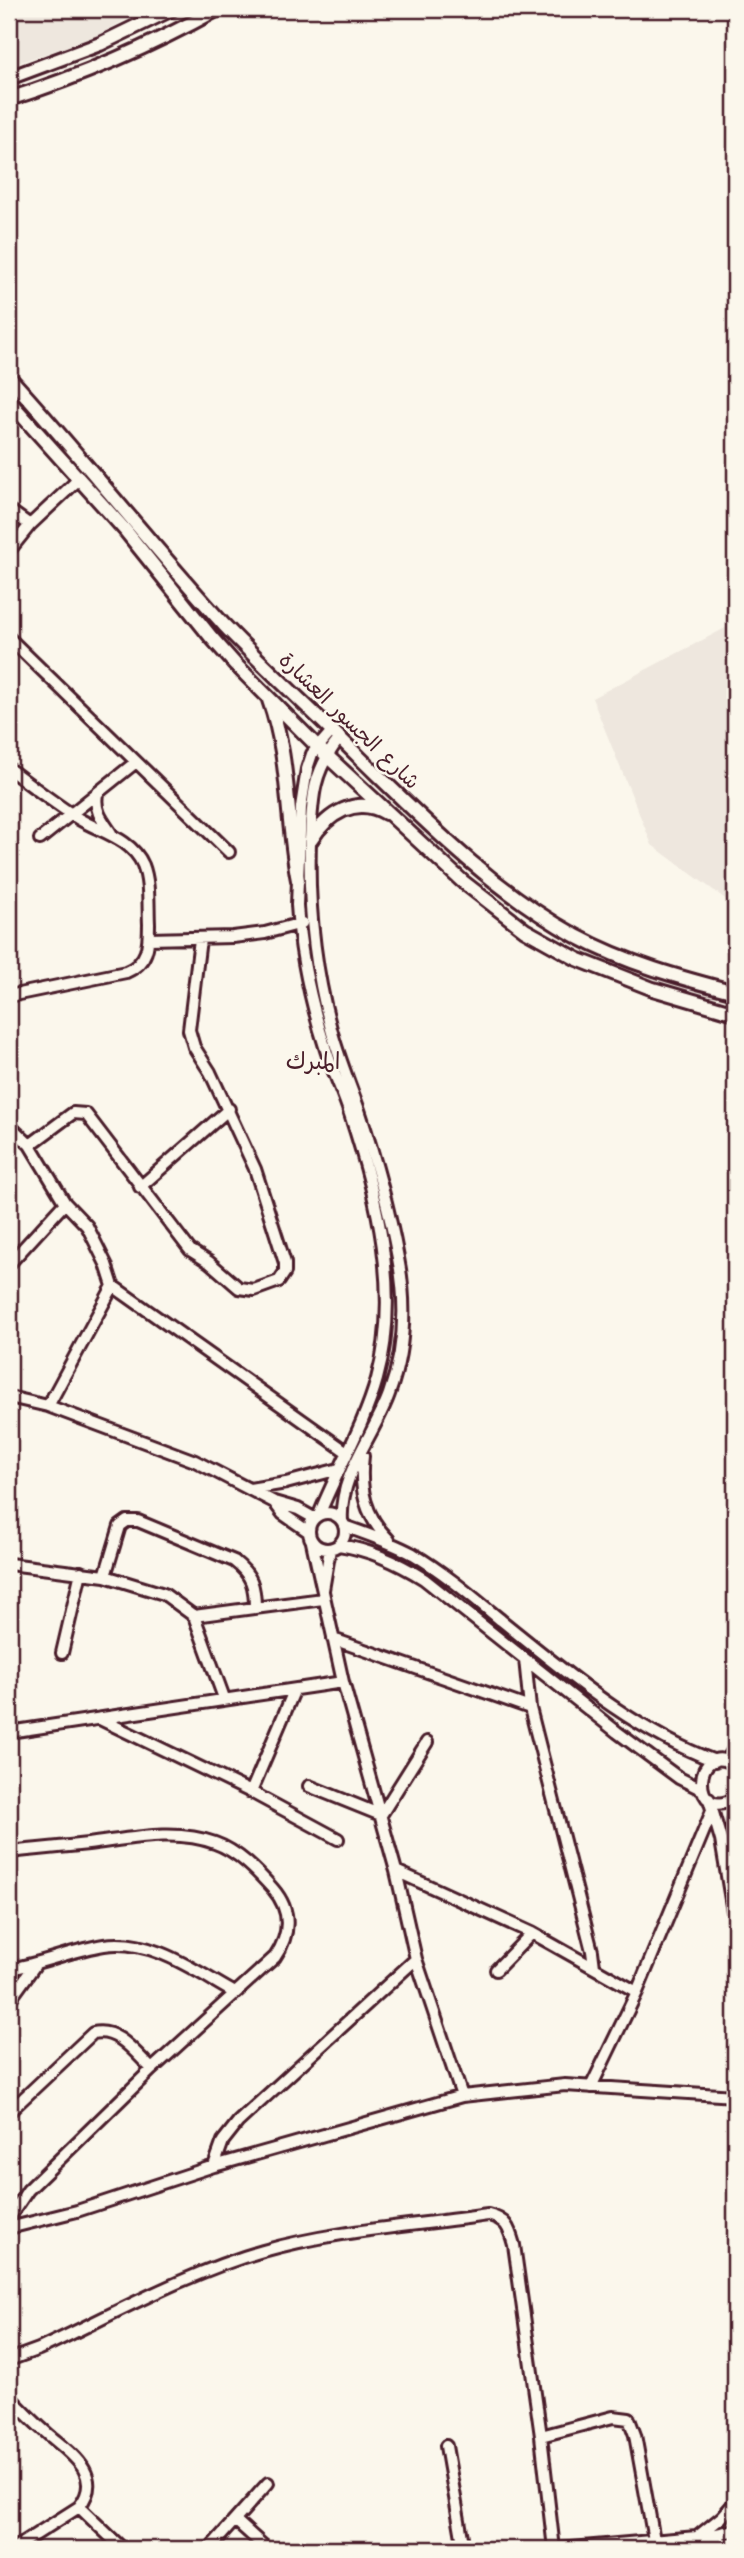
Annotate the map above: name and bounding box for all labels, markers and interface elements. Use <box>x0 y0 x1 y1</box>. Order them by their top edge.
street label: شارع الجسور العشارة <box>272 646 426 796</box>
district label: المبرك <box>286 1046 340 1078</box>

